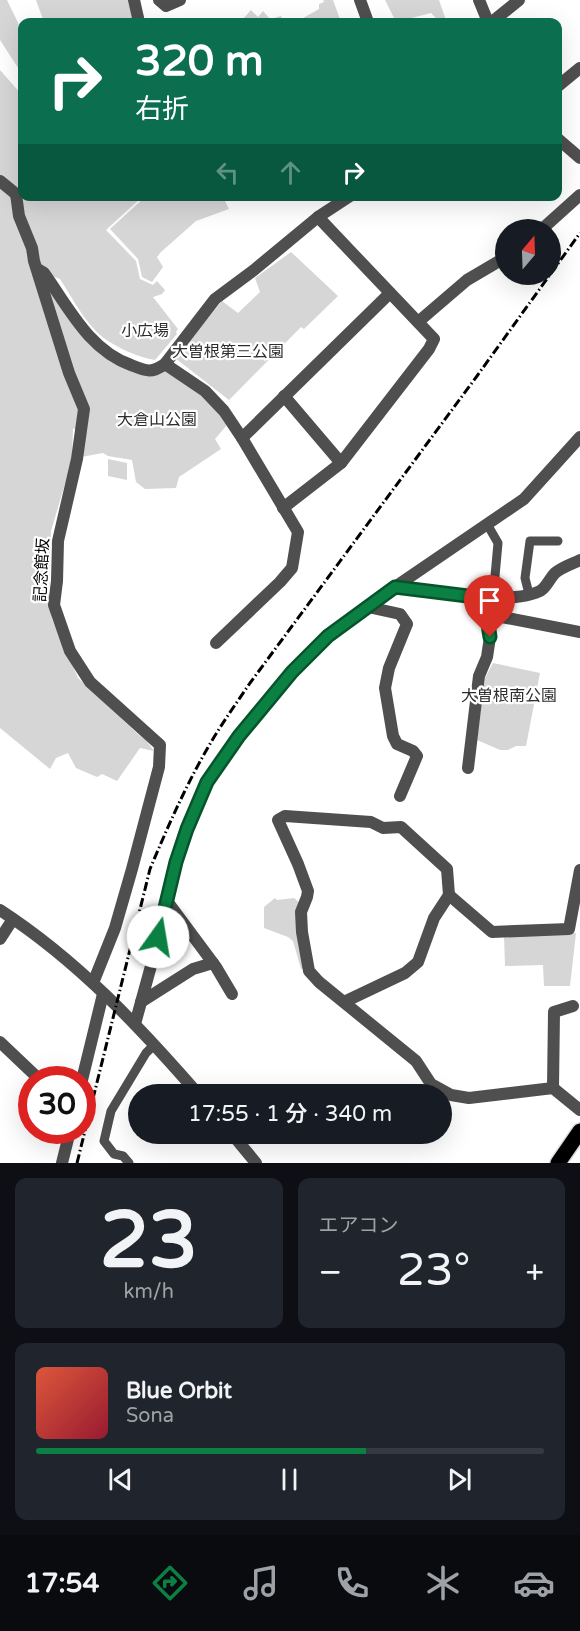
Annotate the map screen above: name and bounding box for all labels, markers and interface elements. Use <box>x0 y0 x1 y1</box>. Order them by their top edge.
text: 320 m <box>135 36 264 87</box>
icon: right <box>36 42 114 120</box>
text: 右折 <box>135 93 189 126</box>
icon: left <box>211 156 244 189</box>
icon: ahead <box>274 156 307 189</box>
icon: right <box>337 156 370 189</box>
north arrow <box>495 219 561 285</box>
map controls <box>495 219 561 285</box>
park label: 小広場 <box>121 321 169 341</box>
park label: 大曽根第三公園 <box>172 342 284 362</box>
park label: 大倉山公園 <box>117 410 197 430</box>
street label: 記念館坂 <box>30 538 54 603</box>
pin <box>464 575 515 637</box>
icon: arrive <box>473 584 506 617</box>
park label: 大曽根南公園 <box>461 686 557 706</box>
position arrow <box>126 905 190 969</box>
speed limit sign: 30 <box>18 1066 96 1144</box>
text: 17:55 · 1 分 · 340 m <box>188 1101 392 1127</box>
text: 23 <box>100 1194 198 1288</box>
text: エアコン <box>319 1214 399 1238</box>
text: 23° <box>397 1244 470 1298</box>
text: − <box>319 1253 342 1292</box>
text: + <box>525 1253 544 1292</box>
text: km/h <box>124 1280 174 1304</box>
text: Blue Orbit <box>126 1378 232 1404</box>
text: Sona <box>126 1404 174 1428</box>
icon: previous <box>104 1463 137 1496</box>
icon: pause <box>273 1463 306 1496</box>
icon: next <box>443 1463 476 1496</box>
icon: directions <box>149 1562 191 1604</box>
icon: music <box>240 1562 282 1604</box>
icon: phone <box>331 1562 373 1604</box>
icon: climate <box>422 1562 464 1604</box>
icon: car <box>513 1562 555 1604</box>
text: 17:54 <box>25 1567 99 1600</box>

